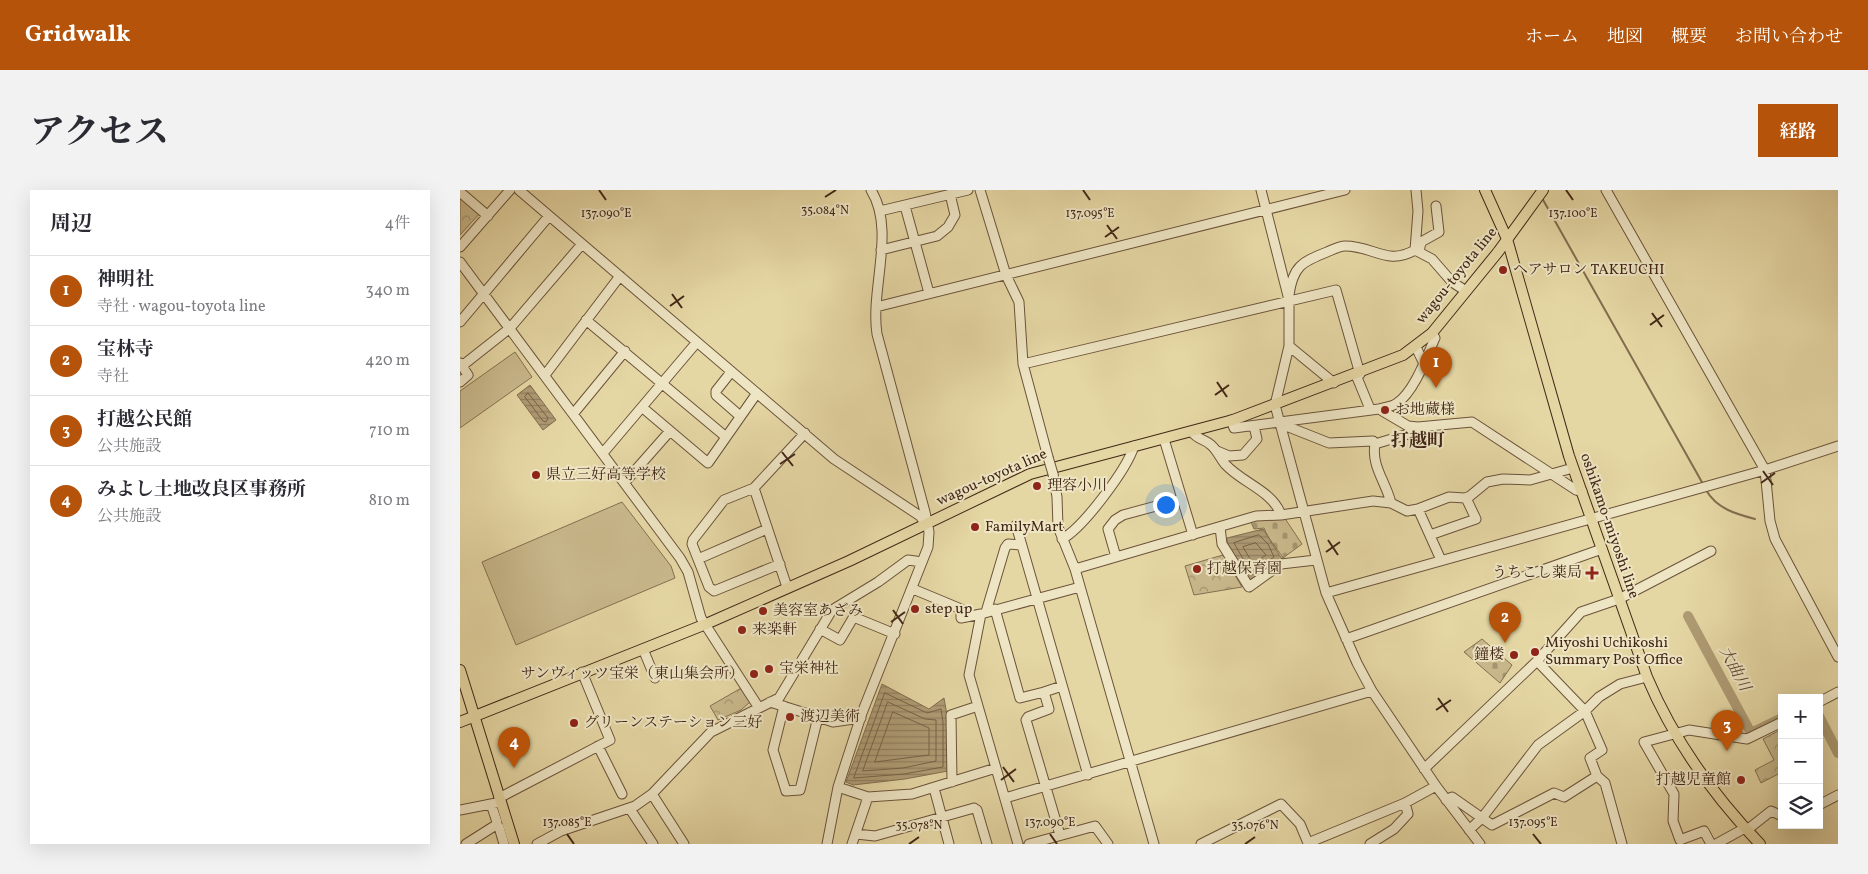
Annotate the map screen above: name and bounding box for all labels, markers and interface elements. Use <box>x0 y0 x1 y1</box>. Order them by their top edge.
text: Gridwalk <box>25 18 131 52</box>
text: ホーム <box>1525 25 1579 50</box>
text: 地図 <box>1607 25 1643 50</box>
text: 概要 <box>1671 25 1707 50</box>
text: お問い合わせ <box>1735 25 1843 50</box>
button: 経路 <box>1758 104 1838 157</box>
text: アクセス <box>30 110 169 158</box>
text: 35.084°N <box>801 203 849 219</box>
text: 137.090°E <box>581 206 631 222</box>
text: 137.095°E <box>1065 206 1115 222</box>
text: 137.100°E <box>1548 206 1598 222</box>
text: 周辺 <box>50 210 92 239</box>
text: 4件 <box>384 213 410 235</box>
street label: wagou-toyota line <box>1411 223 1503 329</box>
place label: ヘアサロン TAKEUCHI <box>1513 260 1665 281</box>
marker: ヘアサロン TAKEUCHI <box>1497 264 1509 276</box>
text: 神明社 <box>97 267 154 293</box>
text: 1 <box>63 280 69 302</box>
text: 340 m <box>366 280 410 302</box>
text: 寺社 · wagou-toyota line <box>97 296 266 318</box>
text: 宝林寺 <box>97 337 154 363</box>
pin: 1 <box>1420 347 1452 388</box>
text: 2 <box>62 350 70 372</box>
text: 420 m <box>365 350 410 372</box>
text: 寺社 <box>97 366 129 388</box>
place label: お地蔵様 <box>1395 400 1455 421</box>
marker: お地蔵様 <box>1379 404 1391 416</box>
text: 打越公民館 <box>97 407 192 433</box>
text: 3 <box>62 420 70 442</box>
text: 710 m <box>369 420 410 442</box>
district label: 打越町 <box>1391 429 1445 454</box>
text: 公共施設 <box>97 436 161 458</box>
street label: wagou-toyota line <box>933 444 1051 512</box>
street label: oshikamo-miyoshi line <box>1574 450 1644 602</box>
place label: 県立三好高等学校 <box>546 465 666 486</box>
marker: 県立三好高等学校 <box>530 469 542 481</box>
place label: 理容小川 <box>1047 476 1107 497</box>
text: みよし土地改良区事務所 <box>97 477 306 503</box>
marker: 理容小川 <box>1031 480 1043 492</box>
text: 4 <box>61 490 71 512</box>
text: 810 m <box>369 490 410 512</box>
your location <box>1153 492 1179 518</box>
text: 公共施設 <box>97 506 161 528</box>
place label: FamilyMart <box>985 517 1064 538</box>
marker: FamilyMart <box>969 521 981 533</box>
place label: 打越保育園 <box>1207 559 1282 580</box>
marker: 打越保育園 <box>1191 563 1203 575</box>
place label: うちこし薬局 <box>1492 563 1582 584</box>
marker: うちこし薬局 <box>1586 567 1598 579</box>
place label: step up <box>925 599 972 620</box>
place label: 美容室あざみ <box>773 601 863 622</box>
pin: 2 <box>1489 602 1521 643</box>
marker: step up <box>909 603 921 615</box>
marker: 美容室あざみ <box>757 605 769 617</box>
place label: 来楽軒 <box>752 620 797 641</box>
marker: 来楽軒 <box>736 624 748 636</box>
place label: Miyoshi Uchikoshi Summary Post Office <box>1545 633 1683 671</box>
water label: 大曲川 <box>1713 643 1756 697</box>
place label: 鐘楼 <box>1474 645 1504 666</box>
marker: Miyoshi Uchikoshi Summary Post Office <box>1529 646 1541 658</box>
marker: 鐘楼 <box>1508 649 1520 661</box>
place label: 宝栄神社 <box>779 659 839 680</box>
marker: 宝栄神社 <box>763 663 775 675</box>
place label: サンヴィッツ宝栄（東山集会所） <box>521 664 744 685</box>
marker: サンヴィッツ宝栄（東山集会所） <box>748 668 760 680</box>
map controls <box>1778 694 1823 829</box>
button: + <box>1778 694 1823 739</box>
place label: 渡辺美術 <box>800 707 860 728</box>
pin: 3 <box>1711 710 1743 751</box>
marker: 渡辺美術 <box>784 711 796 723</box>
place label: グリーンステーション三好 <box>584 713 762 734</box>
marker: グリーンステーション三好 <box>568 717 580 729</box>
pin: 4 <box>498 727 530 768</box>
button: − <box>1778 739 1823 784</box>
place label: 打越児童館 <box>1656 770 1731 791</box>
marker: 打越児童館 <box>1735 774 1747 786</box>
button: layers <box>1778 784 1823 829</box>
text: 137.085°E <box>543 815 591 831</box>
text: 137.090°E <box>1025 815 1075 831</box>
text: 137.095°E <box>1508 815 1558 831</box>
text: 35.078°N <box>896 818 943 834</box>
text: 35.076°N <box>1231 818 1279 834</box>

